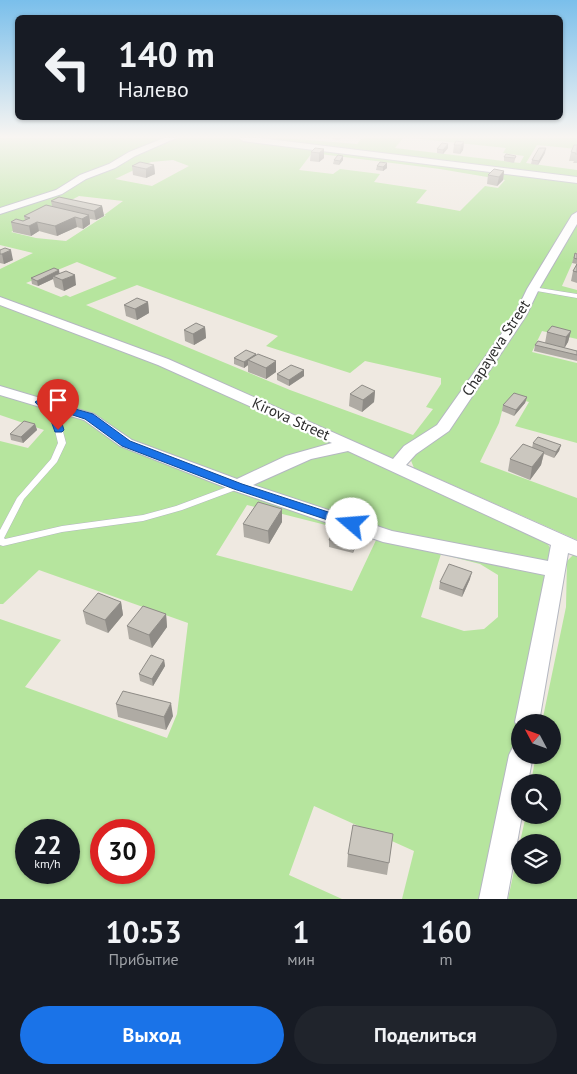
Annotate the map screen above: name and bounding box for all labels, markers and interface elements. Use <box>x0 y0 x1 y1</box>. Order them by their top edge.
text: 140 m <box>118 31 215 77</box>
icon: left <box>35 35 100 100</box>
text: Налево <box>118 75 189 103</box>
street label: Chapayeva Street <box>457 296 534 399</box>
pin <box>37 379 79 430</box>
icon: arrive <box>44 386 72 414</box>
street label: Kirova Street <box>249 393 333 444</box>
position arrow <box>325 497 377 549</box>
north arrow <box>511 714 561 764</box>
map controls <box>511 714 561 884</box>
button: search <box>511 774 561 824</box>
speed limit sign: 30 <box>90 819 155 884</box>
text: 22 <box>33 829 62 861</box>
button: layers <box>511 834 561 884</box>
text: km/h <box>34 856 61 871</box>
text: 10:53 <box>106 912 182 951</box>
text: 1 <box>293 912 310 951</box>
text: 160 <box>420 912 471 951</box>
text: Прибытие <box>108 949 179 969</box>
text: мин <box>287 949 315 969</box>
text: m <box>439 949 452 969</box>
button: Выход <box>20 1006 284 1064</box>
button: Поделиться <box>294 1006 557 1064</box>

